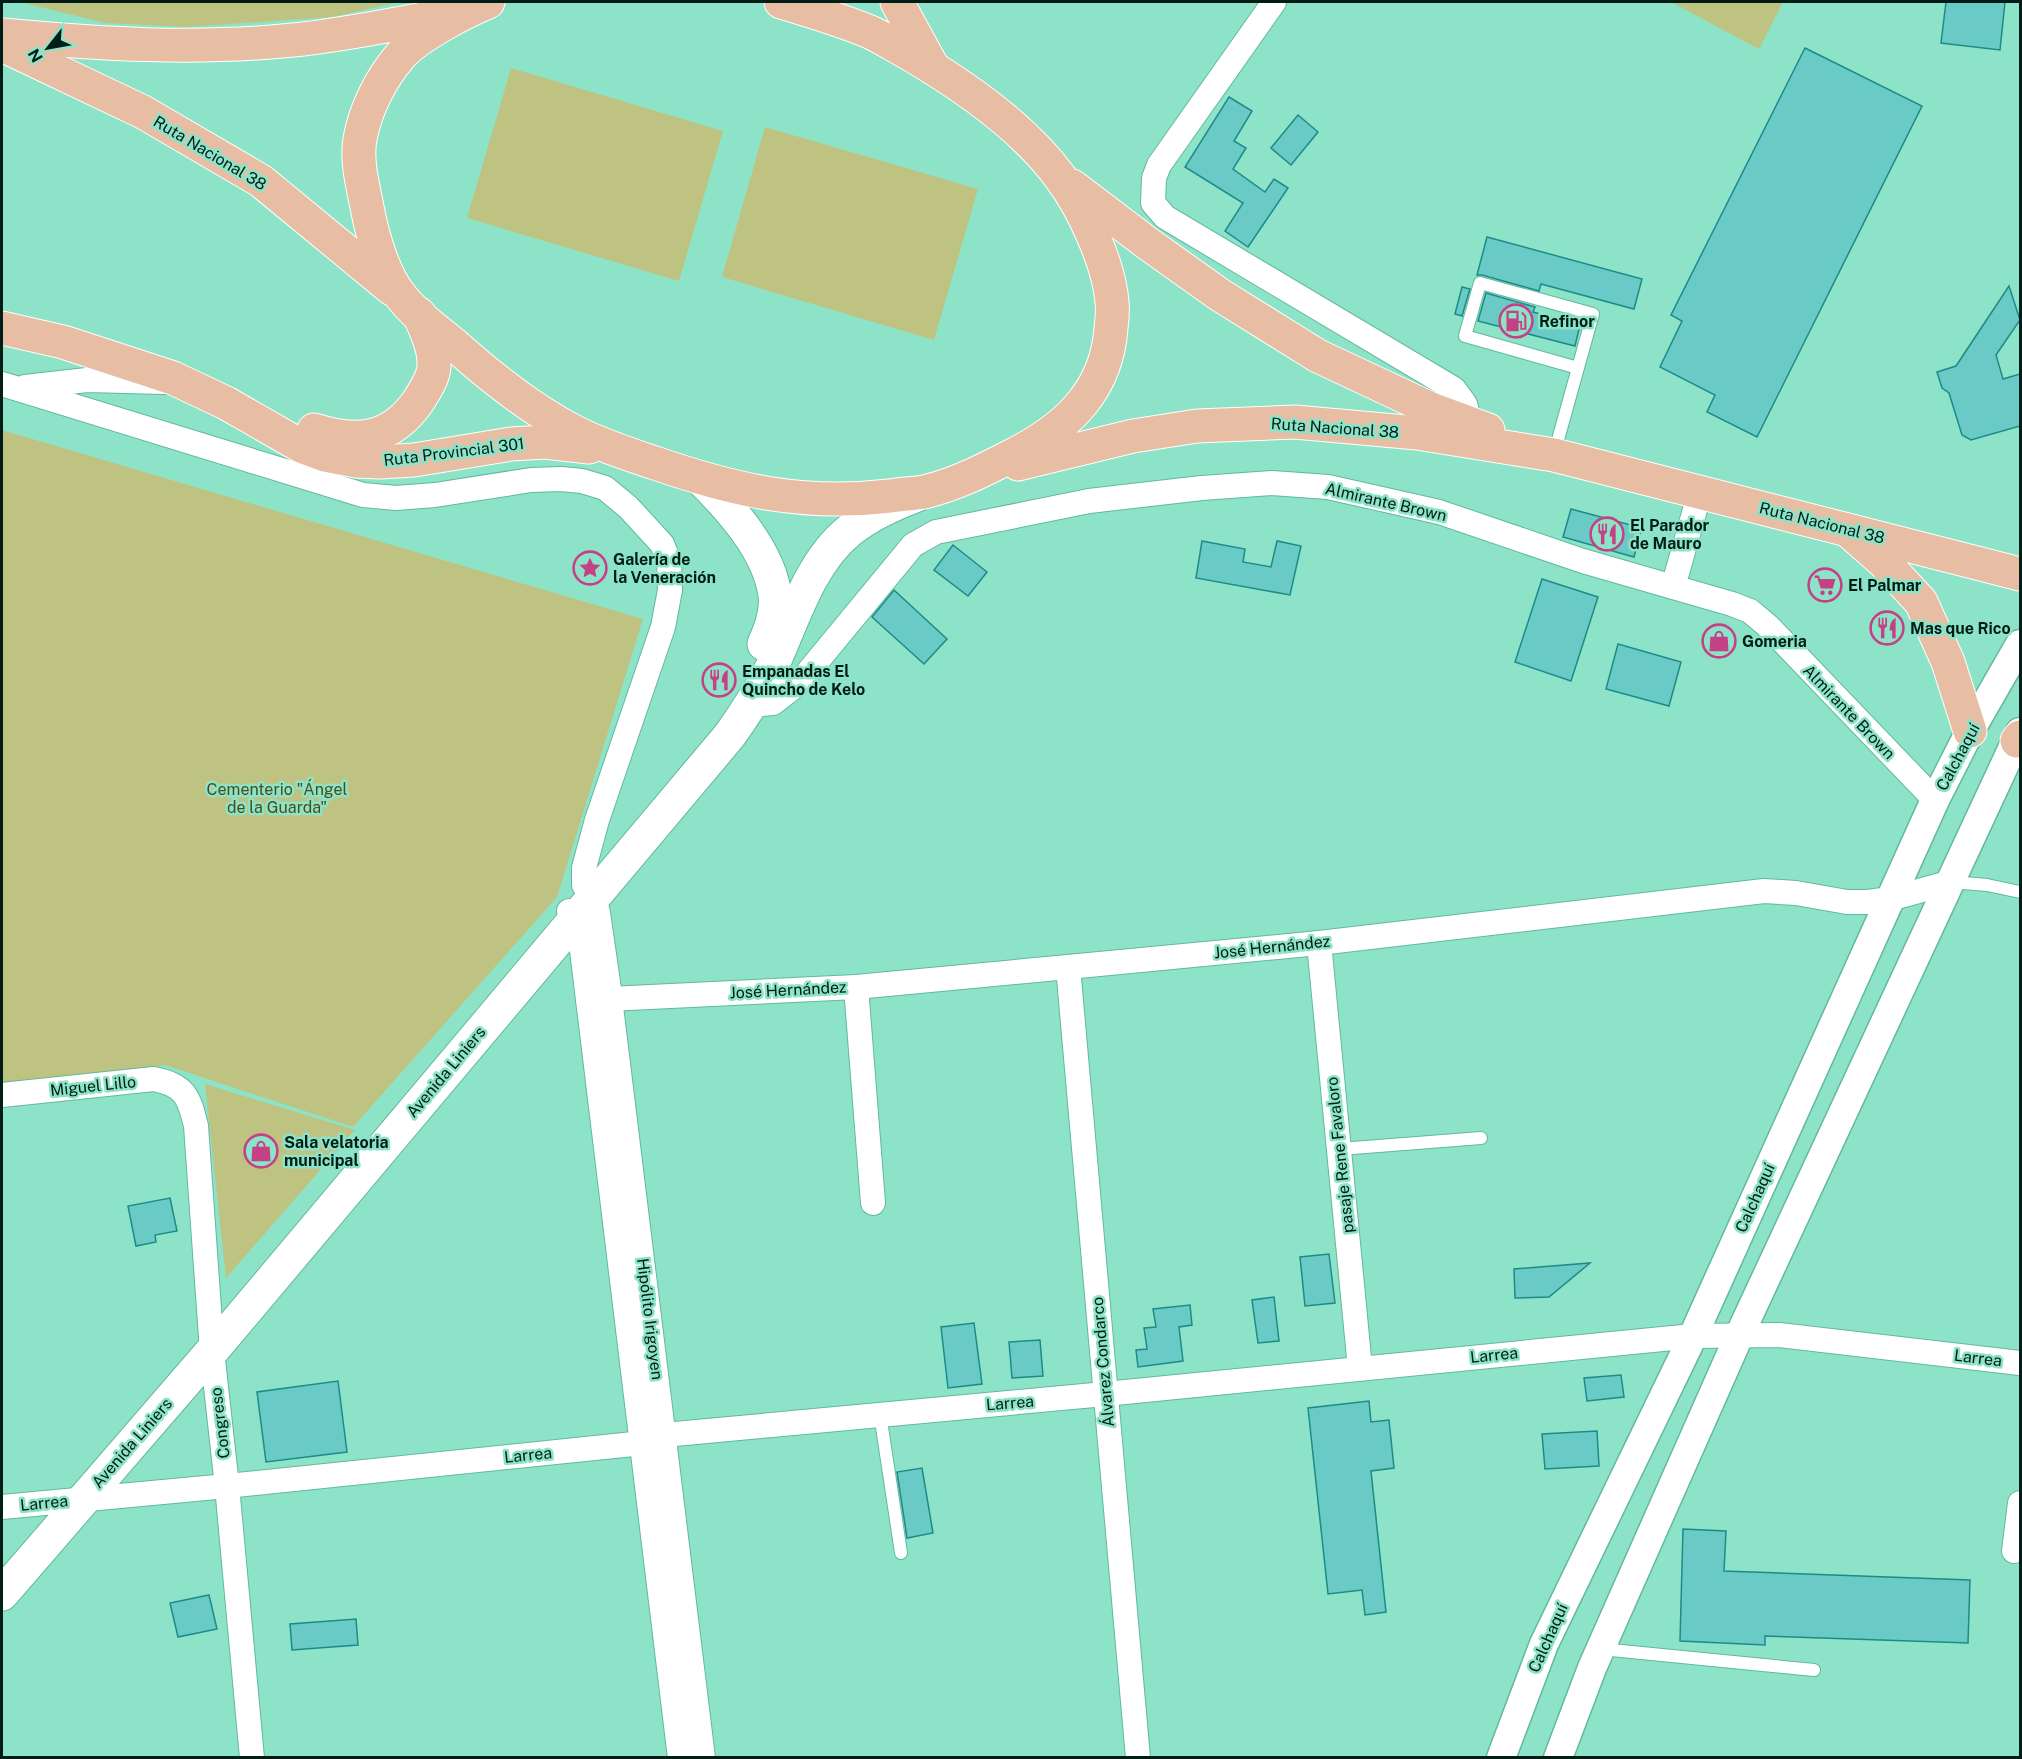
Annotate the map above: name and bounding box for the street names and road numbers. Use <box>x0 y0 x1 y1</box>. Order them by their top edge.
street label: Ruta Nacional 38 <box>150 112 270 194</box>
street label: Ruta Nacional 38 <box>1270 414 1400 442</box>
street label: Ruta Provincial 301 <box>382 434 526 470</box>
street label: Almirante Brown <box>1323 479 1449 525</box>
street label: Ruta Nacional 38 <box>1757 498 1887 548</box>
street label: Almirante Brown <box>1799 661 1899 763</box>
street label: Calchaquí <box>1932 719 1984 794</box>
street label: José Hernández <box>1213 931 1331 963</box>
street label: José Hernández <box>729 977 847 1003</box>
street label: Avenida Liniers <box>403 1023 489 1121</box>
street label: Miguel Lillo <box>49 1072 137 1100</box>
street label: pasaje Rene Favaloro <box>1322 1076 1358 1234</box>
street label: Calchaquí <box>1731 1159 1779 1236</box>
street label: Hipólito Irigoyen <box>633 1257 667 1381</box>
street label: Álvarez Condarco <box>1087 1296 1118 1428</box>
street label: Larrea <box>1469 1343 1519 1367</box>
street label: Larrea <box>1953 1346 2003 1370</box>
street label: Congreso <box>206 1386 234 1460</box>
street label: Larrea <box>985 1391 1035 1415</box>
street label: Avenida Liniers <box>88 1394 176 1492</box>
street label: Larrea <box>503 1443 553 1467</box>
street label: Larrea <box>19 1491 69 1515</box>
street label: Calchaquí <box>1524 1599 1572 1676</box>

